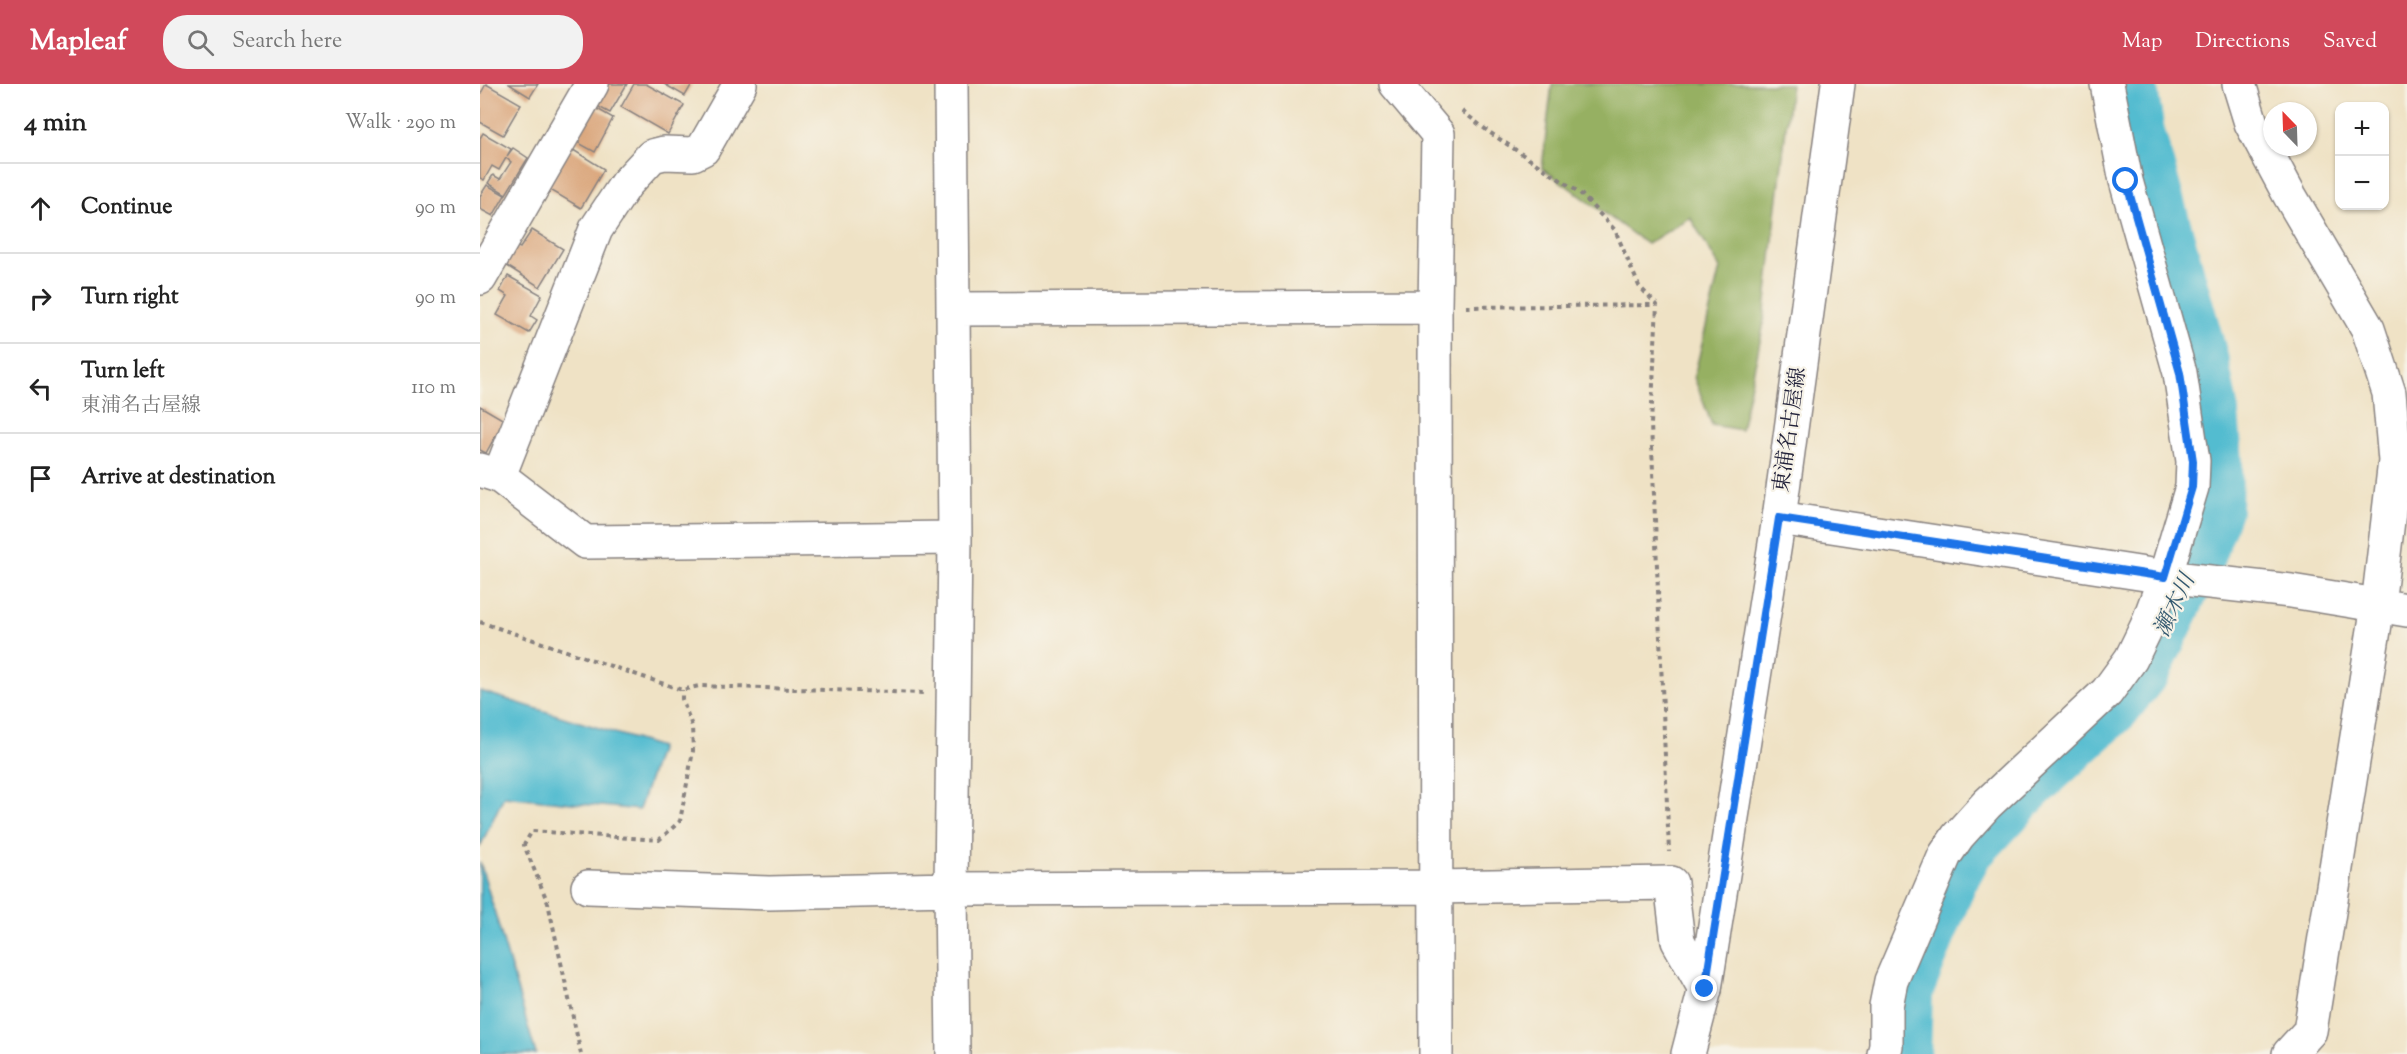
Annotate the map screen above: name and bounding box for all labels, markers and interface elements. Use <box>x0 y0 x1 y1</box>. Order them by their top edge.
search box <box>163 15 583 69</box>
text: Mapleaf <box>30 22 127 62</box>
icon: search <box>184 26 217 59</box>
text: Search here <box>232 26 342 58</box>
text: Map <box>2122 27 2162 57</box>
text: Directions <box>2195 27 2290 57</box>
text: Saved <box>2323 27 2377 57</box>
north arrow <box>2263 102 2317 156</box>
map controls <box>2335 102 2389 210</box>
button: + <box>2335 102 2389 156</box>
text: 4 min <box>24 105 87 142</box>
text: Walk · 290 m <box>345 109 456 138</box>
button: − <box>2335 156 2389 210</box>
route start <box>2112 167 2138 193</box>
icon: ahead <box>24 192 57 225</box>
text: Continue <box>81 192 172 224</box>
text: 90 m <box>415 194 456 223</box>
icon: right <box>24 282 57 315</box>
text: Turn right <box>81 282 178 314</box>
text: 90 m <box>415 284 456 313</box>
text: Turn left <box>81 356 164 388</box>
street label: 東浦名古屋線 <box>1767 366 1815 494</box>
icon: left <box>24 372 57 405</box>
text: 110 m <box>411 374 456 403</box>
text: 東浦名古屋線 <box>81 392 201 421</box>
icon: arrive <box>24 462 57 495</box>
text: Arrive at destination <box>81 462 276 494</box>
water label: 瀬木川 <box>2148 568 2205 643</box>
route end <box>1691 975 1717 1001</box>

